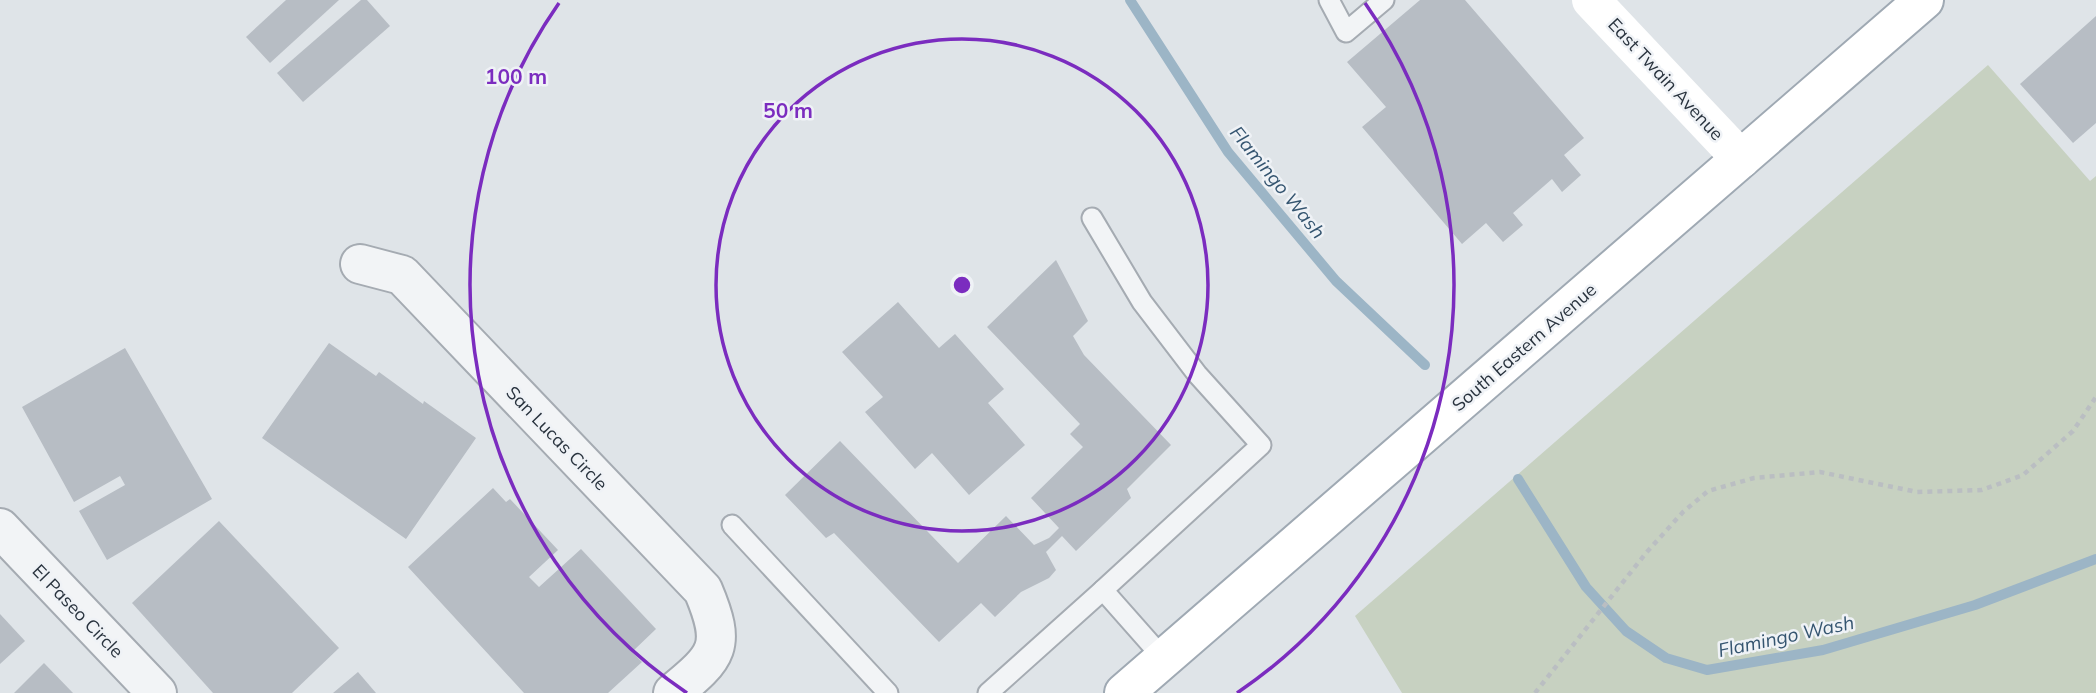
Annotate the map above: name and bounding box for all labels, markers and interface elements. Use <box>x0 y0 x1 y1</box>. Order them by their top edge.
street label: East Twain Avenue <box>1603 13 1729 145</box>
text: 100 m <box>485 63 547 89</box>
text: 50 m <box>763 97 813 123</box>
water label: Flamingo Wash <box>1225 121 1331 243</box>
centre of rings <box>950 273 974 297</box>
street label: South Eastern Avenue <box>1447 278 1601 416</box>
street label: San Lucas Circle <box>501 381 613 495</box>
street label: El Paseo Circle <box>28 559 128 663</box>
water label: Flamingo Wash <box>1716 610 1856 662</box>

